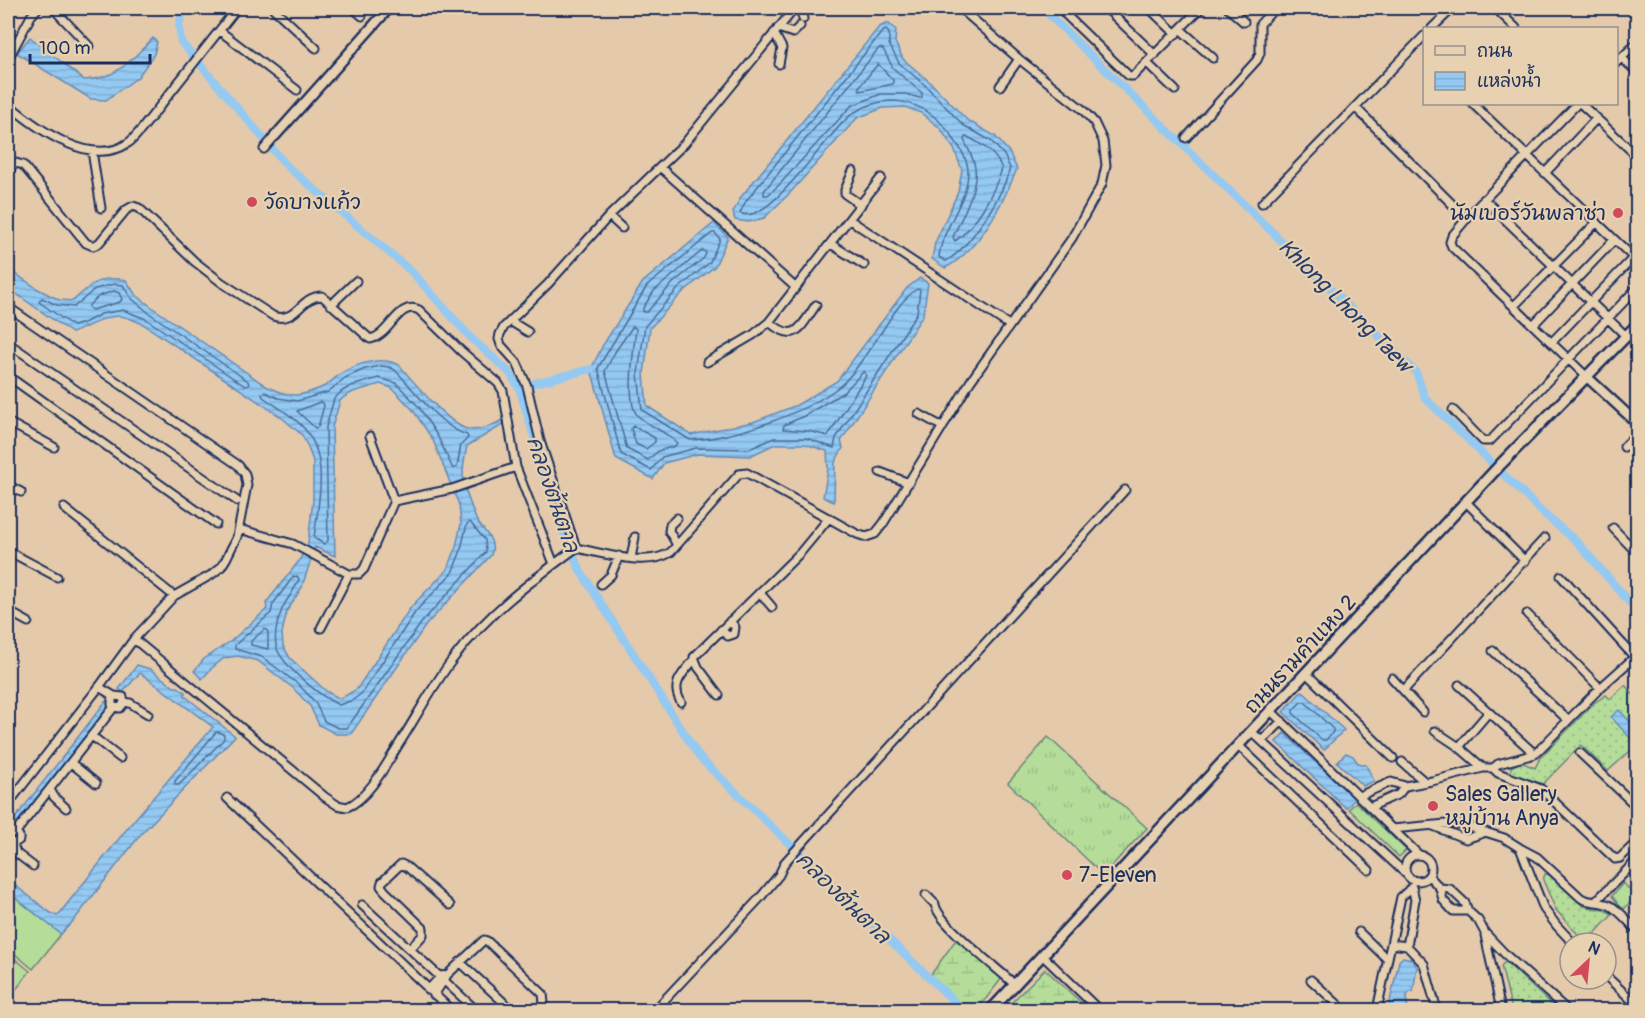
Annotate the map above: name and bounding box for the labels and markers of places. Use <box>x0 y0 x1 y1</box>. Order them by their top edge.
place label: วัดบางแก้ว <box>264 189 361 216</box>
marker: วัดบางแก้ว <box>245 195 259 209</box>
place label: นัมเบอร์วันพลาซ่า <box>1450 200 1606 227</box>
marker: นัมเบอร์วันพลาซ่า <box>1611 206 1625 220</box>
place label: Sales Gallery หมู่บ้าน Anya <box>1445 781 1559 834</box>
marker: Sales Gallery หมู่บ้าน Anya <box>1426 799 1440 813</box>
place label: 7-Eleven <box>1079 862 1157 889</box>
marker: 7-Eleven <box>1060 868 1074 882</box>

